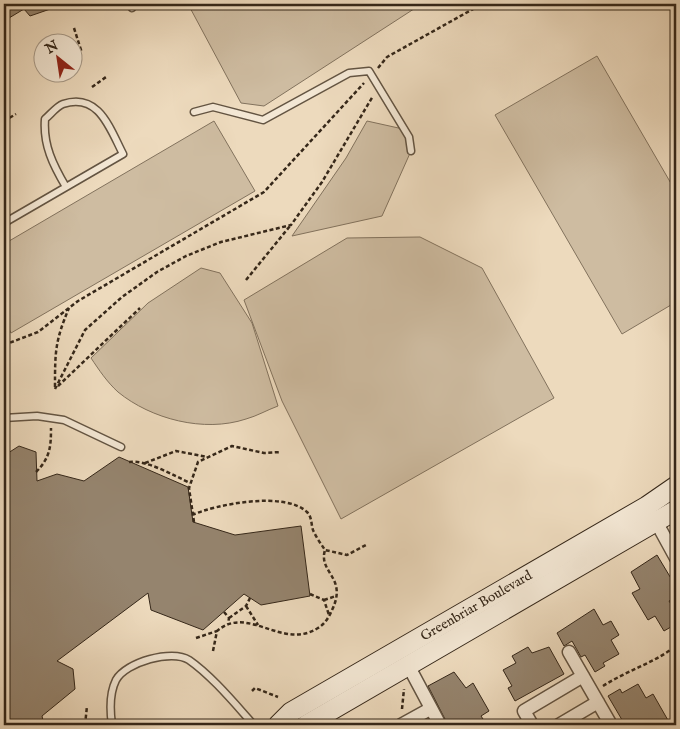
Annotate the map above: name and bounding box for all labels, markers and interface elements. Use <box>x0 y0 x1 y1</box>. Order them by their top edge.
north arrow <box>32 32 82 82</box>
text: N <box>41 37 62 59</box>
street label: Greenbriar Boulevard <box>417 566 536 645</box>

